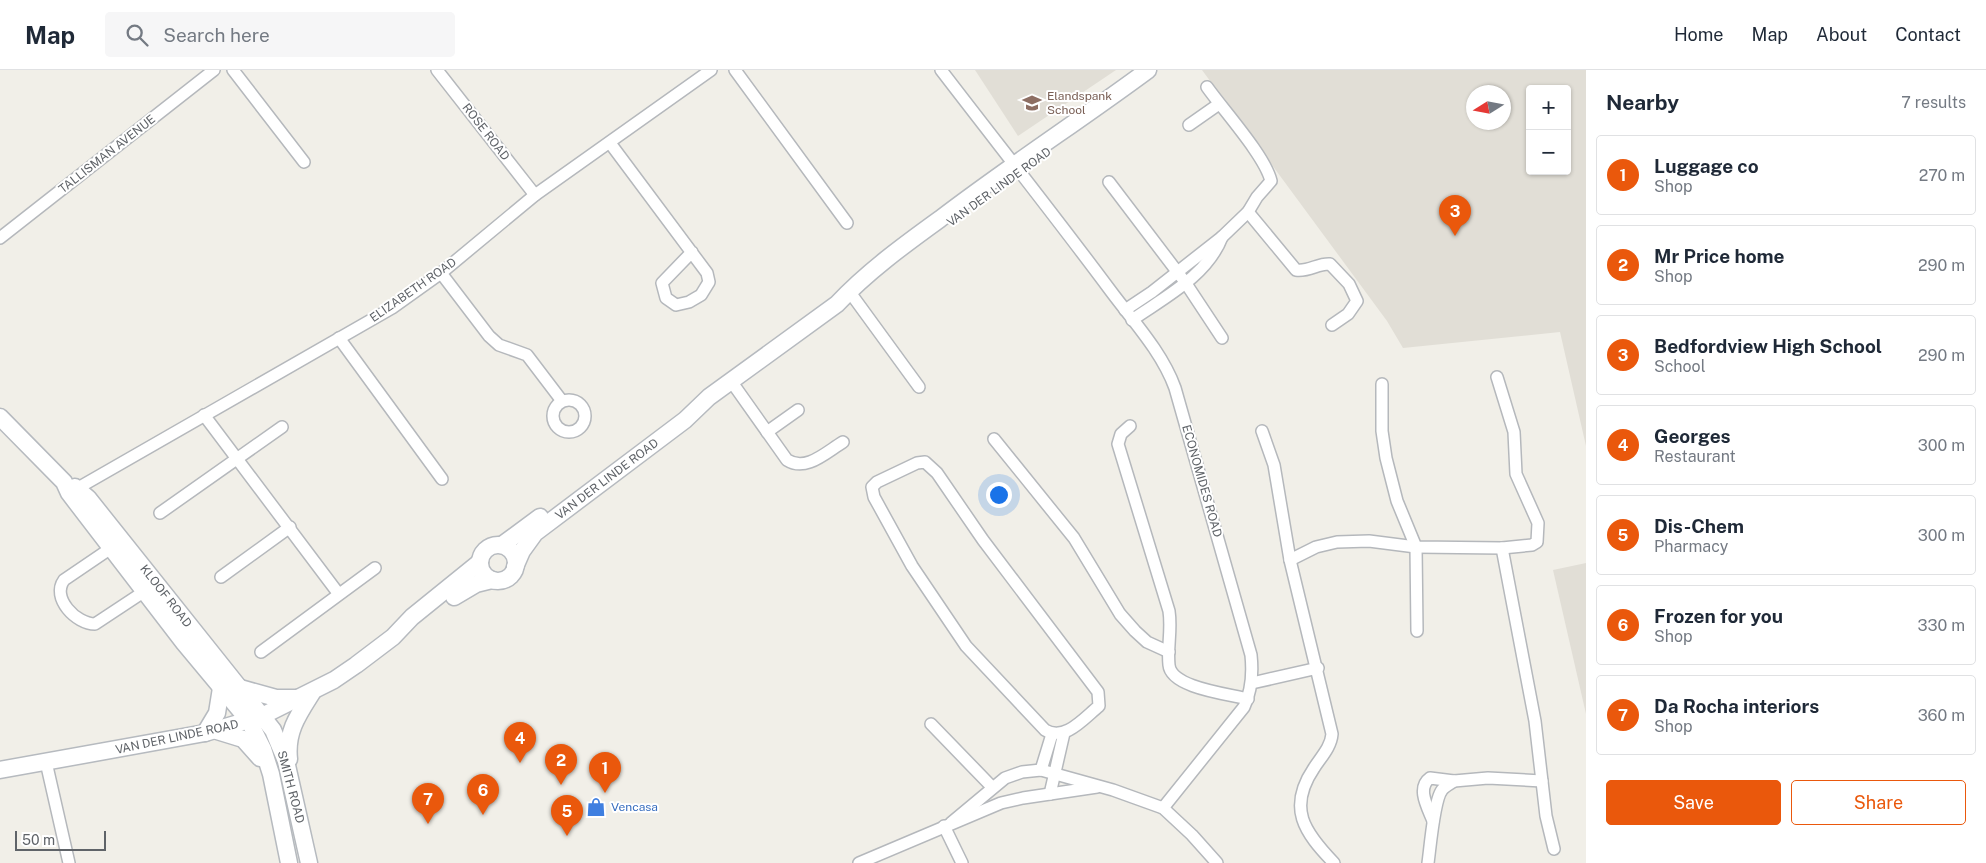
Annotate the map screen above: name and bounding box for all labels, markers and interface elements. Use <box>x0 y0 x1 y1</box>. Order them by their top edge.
search box <box>105 12 455 57</box>
text: Map <box>25 21 75 49</box>
icon: search <box>123 21 151 49</box>
text: Search here <box>163 24 270 46</box>
text: Home <box>1674 24 1724 45</box>
text: Map <box>1752 24 1788 45</box>
text: About <box>1816 24 1867 45</box>
text: Contact <box>1895 24 1961 45</box>
north arrow <box>1466 85 1511 130</box>
map controls <box>1526 85 1571 175</box>
button: + <box>1526 85 1571 130</box>
place label: Elandspank School <box>1047 89 1112 117</box>
text: Nearby <box>1606 90 1679 115</box>
school or university icon: Elandspank School <box>1021 92 1043 114</box>
text: 7 results <box>1901 93 1966 112</box>
street label: ROSE ROAD <box>459 101 513 163</box>
street label: TALLISMAN AVENUE <box>56 112 158 196</box>
button: − <box>1526 130 1571 175</box>
street label: VAN DER LINDE ROAD <box>944 144 1054 230</box>
text: Luggage co <box>1654 155 1759 177</box>
text: 1 <box>1620 166 1626 185</box>
text: 270 m <box>1919 166 1965 185</box>
text: Shop <box>1654 177 1693 196</box>
pin: 3 <box>1439 195 1471 236</box>
text: Mr Price home <box>1654 245 1785 267</box>
street label: ELIZABETH ROAD <box>367 255 459 325</box>
text: 2 <box>1618 256 1628 275</box>
text: 290 m <box>1918 256 1965 275</box>
text: Shop <box>1654 267 1693 286</box>
text: Bedfordview High School <box>1654 335 1882 357</box>
text: 3 <box>1618 346 1628 365</box>
text: 290 m <box>1918 346 1965 365</box>
text: School <box>1654 357 1705 376</box>
street label: ECONOMIDES ROAD <box>1179 423 1225 539</box>
text: Georges <box>1654 425 1731 447</box>
street label: VAN DER LINDE ROAD <box>553 436 661 522</box>
text: 4 <box>1618 436 1628 455</box>
text: 300 m <box>1918 436 1965 455</box>
text: Restaurant <box>1654 447 1736 466</box>
your location <box>986 482 1012 508</box>
text: Dis-Chem <box>1654 515 1744 537</box>
text: 5 <box>1618 526 1628 545</box>
text: 300 m <box>1918 526 1965 545</box>
text: Pharmacy <box>1654 537 1728 556</box>
street label: KLOOF ROAD <box>137 562 195 630</box>
text: Frozen for you <box>1654 605 1783 627</box>
text: 6 <box>1618 616 1628 635</box>
text: 330 m <box>1918 616 1965 635</box>
text: Shop <box>1654 627 1693 646</box>
text: Da Rocha interiors <box>1654 695 1819 717</box>
text: 7 <box>1618 706 1628 725</box>
text: 360 m <box>1918 706 1965 725</box>
street label: VAN DER LINDE ROAD <box>114 717 240 757</box>
text: Shop <box>1654 717 1693 736</box>
pin: 4 <box>504 722 536 763</box>
pin: 2 <box>545 744 577 785</box>
street label: SMITH ROAD <box>275 749 307 825</box>
pin: 1 <box>589 752 621 793</box>
pin: 6 <box>467 774 499 815</box>
button: Save <box>1606 780 1781 825</box>
button: Share <box>1791 780 1966 825</box>
pin: 7 <box>412 783 444 824</box>
pin: 5 <box>551 795 583 836</box>
shop icon: Vencasa <box>585 796 607 818</box>
place label: Vencasa <box>611 800 658 814</box>
scale bar <box>15 828 106 851</box>
text: 50 m <box>22 832 55 848</box>

